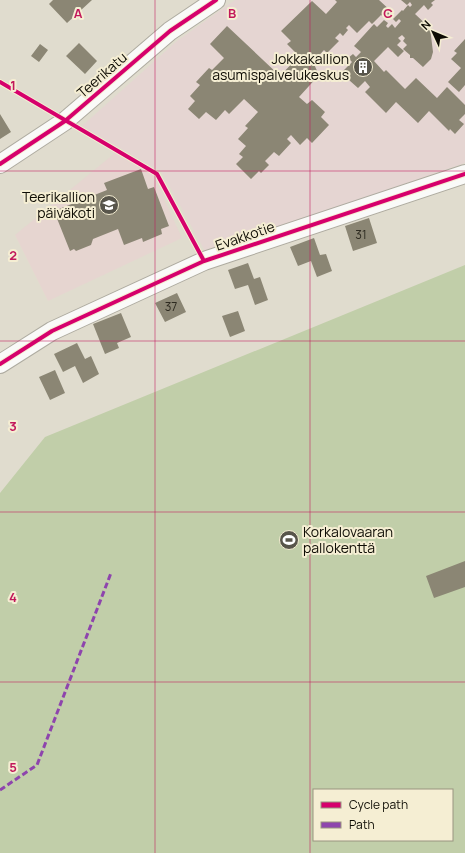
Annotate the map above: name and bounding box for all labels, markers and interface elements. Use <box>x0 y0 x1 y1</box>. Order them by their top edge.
text: A <box>74 4 83 22</box>
text: B <box>228 4 236 22</box>
text: C <box>383 4 393 22</box>
north arrow <box>413 12 453 52</box>
text: N <box>417 17 434 33</box>
street label: Teerikatu <box>73 48 131 102</box>
place label: Jokkakallion asumispalvelukeskus <box>212 49 349 84</box>
building icon: Jokkakallion asumispalvelukeskus <box>352 56 374 78</box>
text: 1 <box>10 76 16 94</box>
place label: Teerikallion päiväkoti <box>22 187 95 222</box>
school or university icon: Teerikallion päiväkoti <box>98 194 120 216</box>
street label: Evakkotie <box>213 217 277 255</box>
house number: 31 <box>355 226 367 243</box>
text: 2 <box>9 246 17 264</box>
house number: 37 <box>165 298 177 315</box>
text: 3 <box>9 417 17 435</box>
place label: Korkalovaaran pallokenttä <box>303 522 393 557</box>
sports icon: Korkalovaaran pallokenttä <box>278 529 300 551</box>
text: 4 <box>9 588 17 606</box>
text: 5 <box>9 758 17 776</box>
legend <box>313 789 453 841</box>
text: Cycle path <box>349 796 408 813</box>
text: Path <box>349 816 375 833</box>

